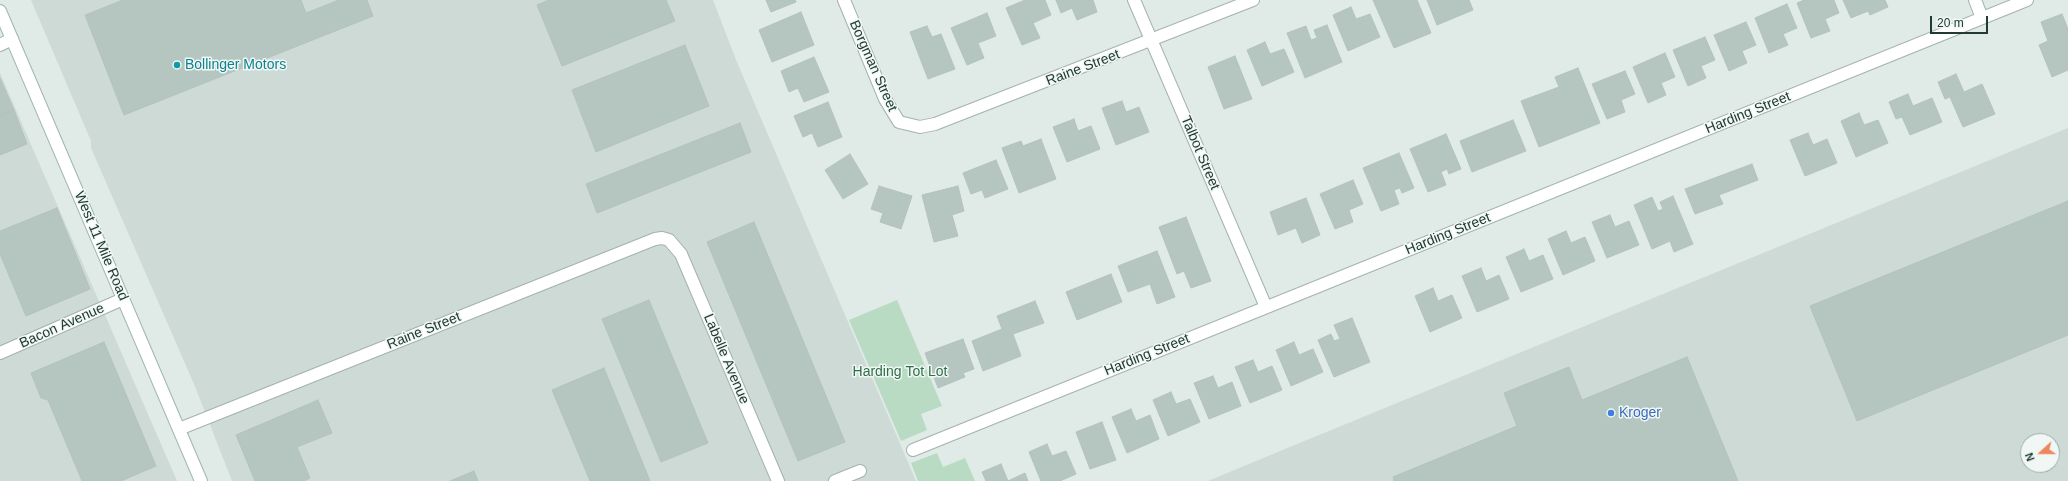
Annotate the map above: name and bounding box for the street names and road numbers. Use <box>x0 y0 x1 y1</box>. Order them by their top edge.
street label: Borgman Street <box>845 18 901 114</box>
street label: Raine Street <box>1044 46 1122 90</box>
street label: Harding Street <box>1703 88 1793 138</box>
street label: Talbot Street <box>1177 114 1223 192</box>
street label: West 11 Mile Road <box>70 189 132 303</box>
street label: Harding Street <box>1403 209 1493 259</box>
street label: Bacon Avenue <box>17 300 107 352</box>
street label: Raine Street <box>385 309 463 353</box>
street label: Labelle Avenue <box>699 311 753 407</box>
street label: Harding Street <box>1102 330 1192 380</box>

